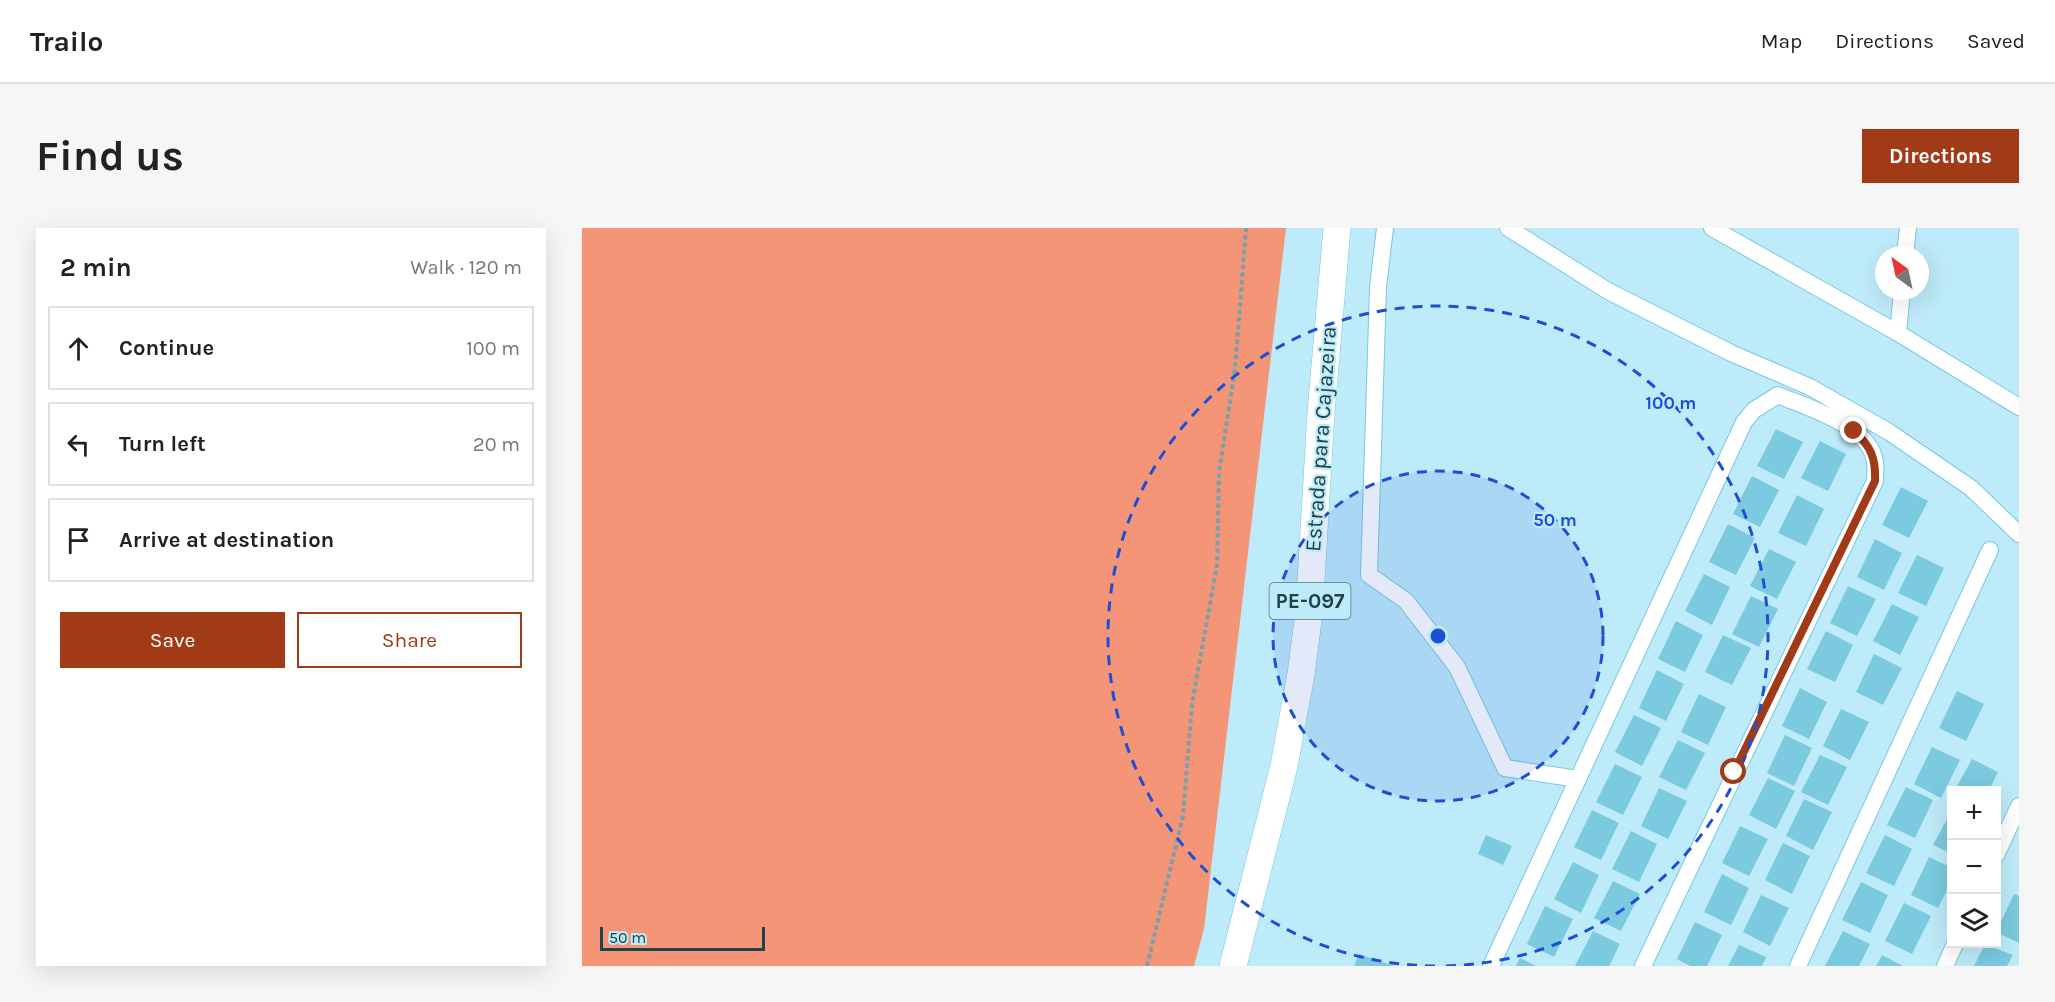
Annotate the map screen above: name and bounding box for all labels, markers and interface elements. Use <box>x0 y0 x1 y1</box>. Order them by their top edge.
text: Trailo <box>30 25 103 58</box>
text: Map <box>1761 29 1802 53</box>
text: Directions <box>1835 29 1934 53</box>
text: Saved <box>1967 29 2025 53</box>
button: Directions <box>1862 129 2019 183</box>
text: Find us <box>36 131 184 181</box>
north arrow <box>1875 246 1929 300</box>
text: 2 min <box>60 252 132 283</box>
text: Walk · 120 m <box>410 256 522 279</box>
street label: Estrada para Cajazeira <box>1300 325 1342 553</box>
icon: ahead <box>62 332 95 365</box>
text: Continue <box>119 335 214 361</box>
text: 100 m <box>466 337 520 360</box>
text: 100 m <box>1646 392 1696 414</box>
route end <box>1840 417 1866 443</box>
icon: left <box>62 428 95 461</box>
text: Turn left <box>119 431 206 457</box>
text: 20 m <box>473 433 520 456</box>
text: 50 m <box>1533 509 1577 531</box>
icon: arrive <box>62 524 95 557</box>
text: Arrive at destination <box>119 527 334 553</box>
road number: PE-097 <box>1270 583 1350 619</box>
button: Save <box>60 612 285 668</box>
button: Share <box>297 612 522 668</box>
centre of rings <box>1428 626 1448 646</box>
route start <box>1720 758 1746 784</box>
map controls <box>1947 786 2001 948</box>
button: + <box>1947 786 2001 840</box>
button: − <box>1947 840 2001 894</box>
button: layers <box>1947 894 2001 948</box>
scale bar <box>600 924 765 952</box>
text: 50 m <box>609 928 646 947</box>

